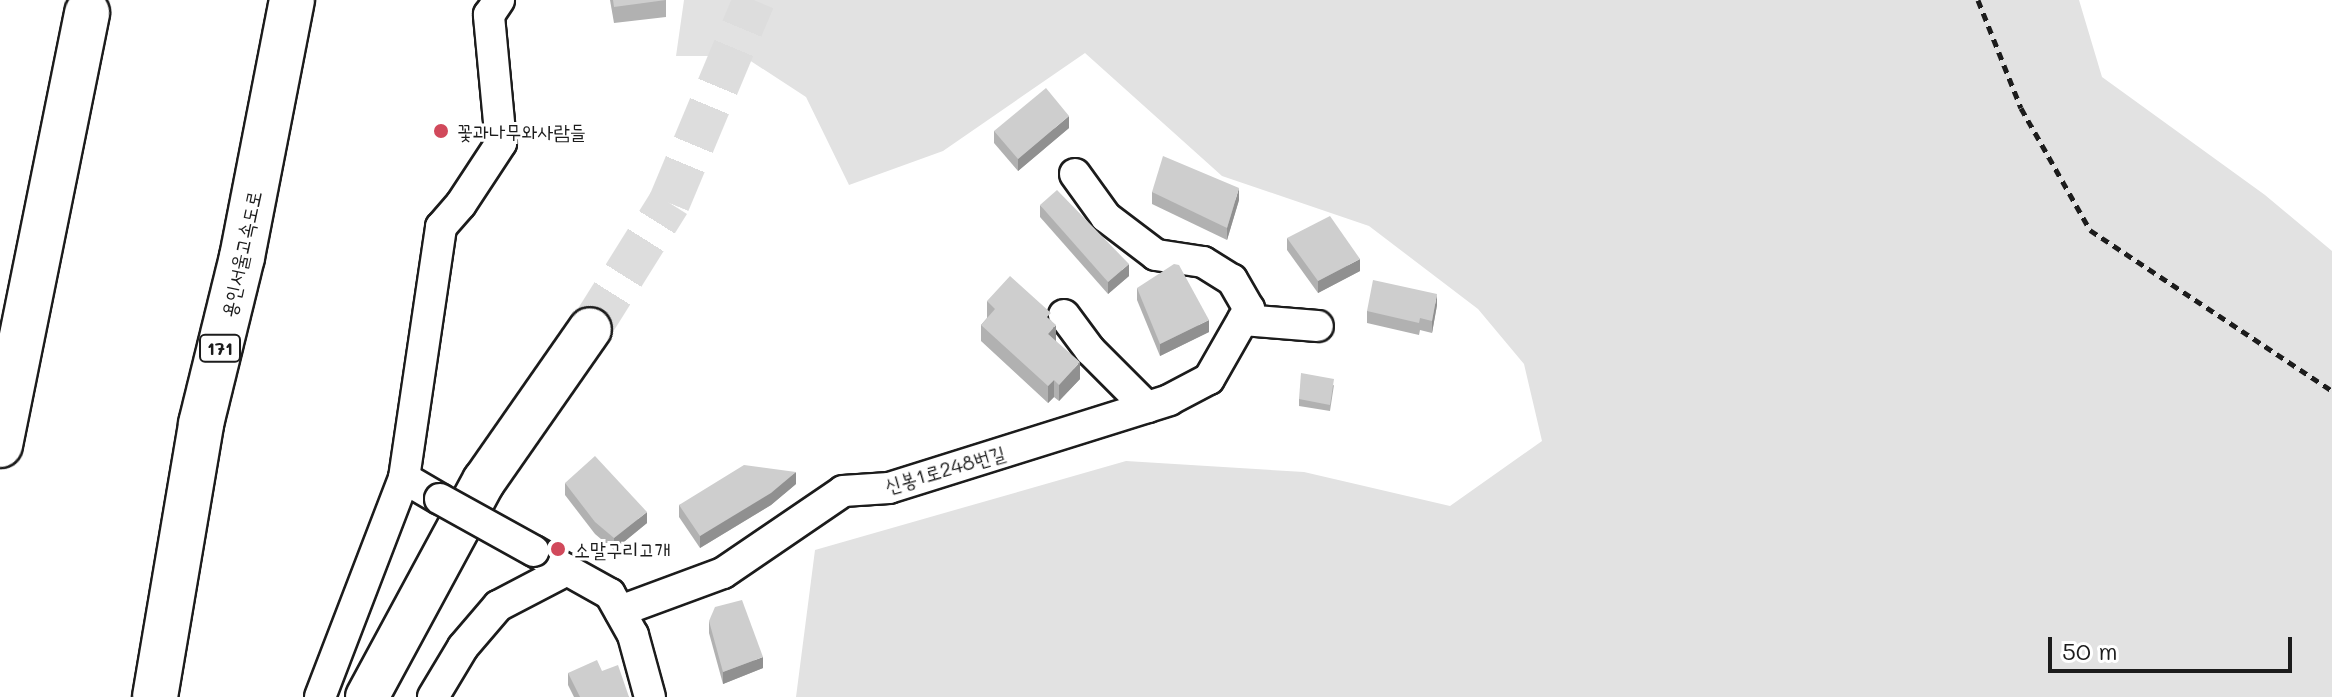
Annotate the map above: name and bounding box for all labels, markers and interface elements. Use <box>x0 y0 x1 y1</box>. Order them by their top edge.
place label: 꽃과나무와사람들 <box>457 119 586 143</box>
marker: 꽃과나무와사람들 <box>432 122 450 140</box>
street label: 용인서울고속도로 <box>216 189 266 319</box>
road number: 171 <box>198 334 242 362</box>
street label: 신봉1로248번길 <box>882 440 1008 498</box>
place label: 소말구리고개 <box>574 537 671 561</box>
marker: 소말구리고개 <box>549 540 567 558</box>
scale bar <box>2052 621 2296 671</box>
text: 50 m <box>2062 635 2118 666</box>

